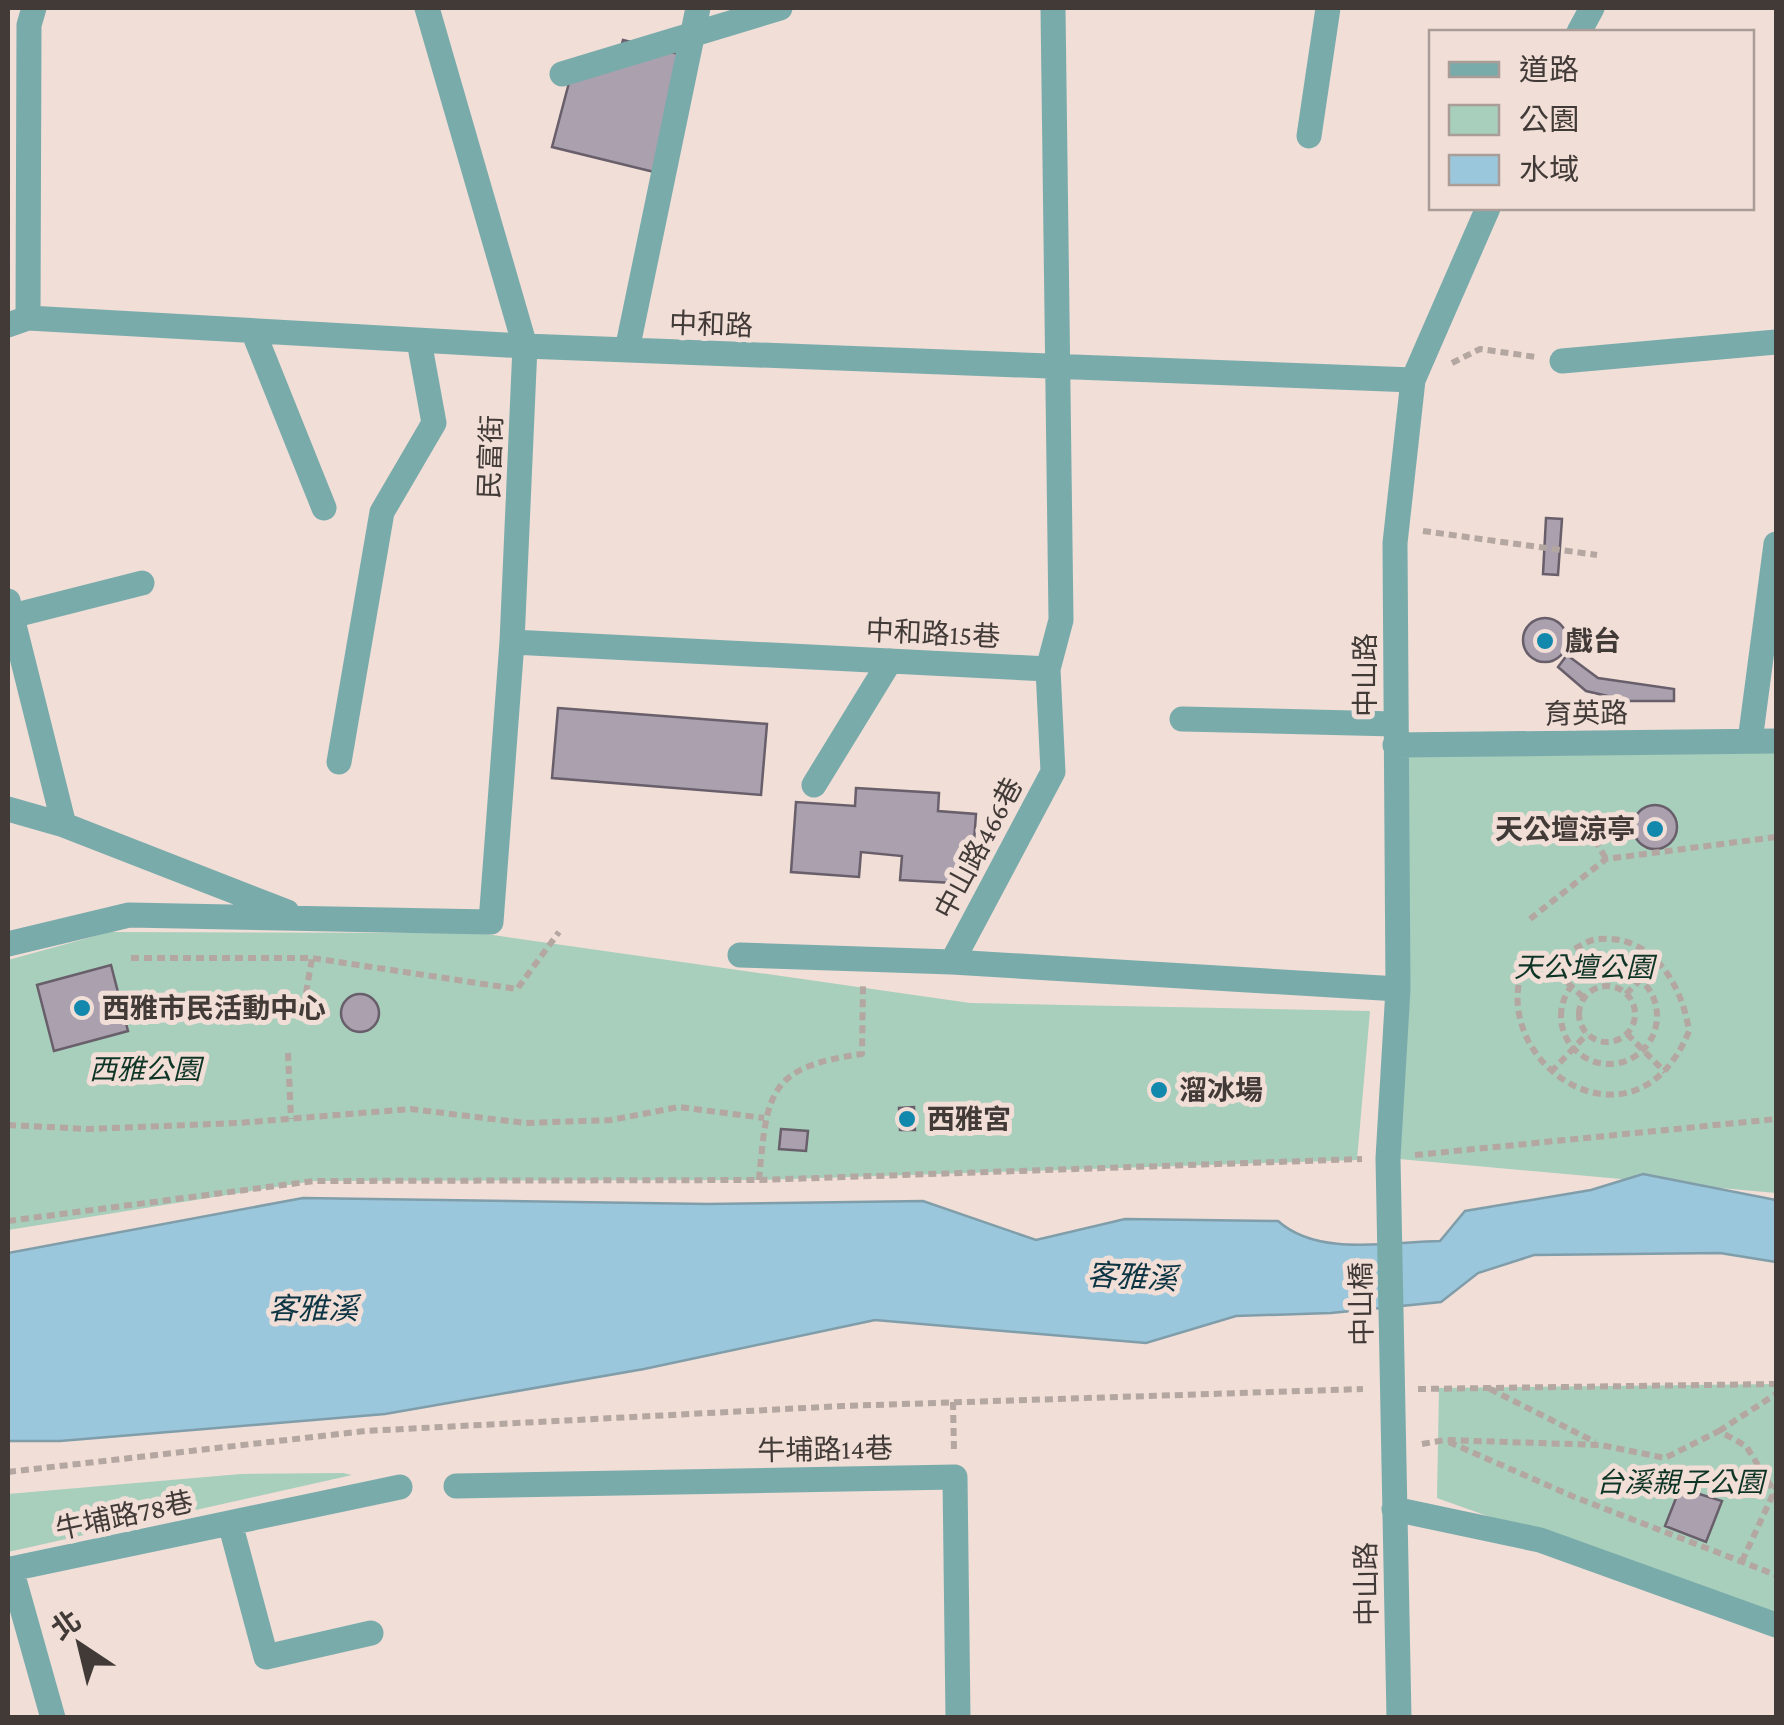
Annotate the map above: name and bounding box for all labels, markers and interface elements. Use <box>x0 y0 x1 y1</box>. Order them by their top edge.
legend <box>1429 30 1754 210</box>
text: 道路 <box>1519 53 1579 86</box>
text: 公園 <box>1519 103 1579 136</box>
text: 水域 <box>1519 153 1579 186</box>
street label: 中和路 <box>668 308 754 341</box>
street label: 民富街 <box>474 414 507 500</box>
street label: 中和路15巷 <box>865 615 1001 652</box>
place label: 戲台 <box>1565 626 1621 657</box>
marker: 戲台 <box>1534 630 1556 652</box>
street label: 中山路 <box>1350 633 1381 717</box>
street label: 育英路 <box>1544 697 1628 730</box>
street label: 中山路466巷 <box>928 773 1028 924</box>
place label: 天公壇涼亭 <box>1495 814 1635 845</box>
marker: 天公壇涼亭 <box>1644 818 1666 840</box>
park label: 天公壇公園 <box>1514 952 1658 983</box>
place label: 西雅市民活動中心 <box>102 993 326 1024</box>
marker: 西雅市民活動中心 <box>71 997 93 1019</box>
park label: 西雅公園 <box>89 1054 205 1085</box>
place label: 溜冰場 <box>1179 1075 1263 1106</box>
marker: 溜冰場 <box>1148 1079 1170 1101</box>
place label: 西雅宮 <box>927 1104 1011 1135</box>
marker: 西雅宮 <box>896 1108 918 1130</box>
water label: 客雅溪 <box>1086 1258 1182 1296</box>
street label: 中山橋 <box>1345 1262 1378 1346</box>
water label: 客雅溪 <box>268 1292 362 1325</box>
street label: 牛埔路14巷 <box>757 1433 893 1466</box>
park label: 台溪親子公園 <box>1596 1467 1768 1498</box>
street label: 牛埔路78巷 <box>52 1486 196 1545</box>
street label: 中山路 <box>1350 1542 1383 1626</box>
north arrow <box>30 1595 130 1695</box>
text: 北 <box>46 1604 86 1646</box>

